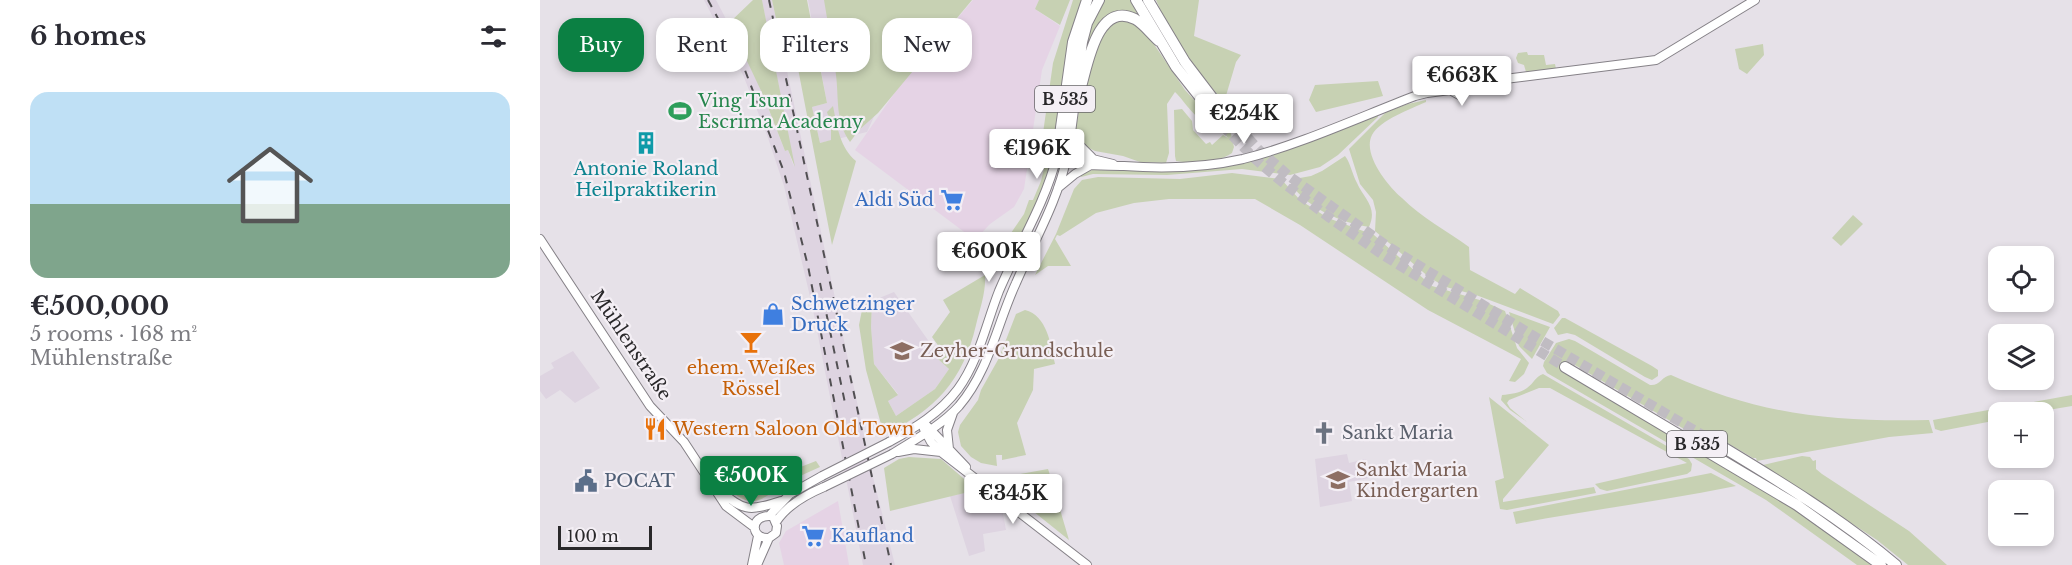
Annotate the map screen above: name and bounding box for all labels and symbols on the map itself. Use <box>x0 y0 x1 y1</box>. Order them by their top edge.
pin: €663K <box>1420 56 1504 107</box>
road number: B 535 <box>1035 86 1095 112</box>
place label: Ving Tsun Escrima Academy <box>697 90 864 133</box>
pin: €254K <box>1202 94 1286 145</box>
sports icon: Ving Tsun Escrima Academy <box>667 98 693 124</box>
pin: €196K <box>995 129 1079 180</box>
building icon: Antonie Roland Heilpraktikerin <box>633 130 659 156</box>
place label: Antonie Roland Heilpraktikerin <box>572 158 719 201</box>
supermarket icon: Aldi Süd <box>939 187 965 213</box>
place label: Aldi Süd <box>854 189 934 211</box>
pin: €600K <box>947 232 1031 283</box>
street label: Mühlenstraße <box>586 286 676 404</box>
place label: Schwetzinger Druck <box>791 293 915 336</box>
shop icon: Schwetzinger Druck <box>760 301 786 327</box>
bar icon: ehem. Weißes Rössel <box>738 329 764 355</box>
school or university icon: Zeyher-Grundschule <box>889 338 915 364</box>
place label: Zeyher-Grundschule <box>920 340 1114 362</box>
place label: ehem. Weißes Rössel <box>687 357 815 400</box>
restaurant icon: Western Saloon Old Town <box>642 416 668 442</box>
place label: Western Saloon Old Town <box>672 418 914 440</box>
church icon: Sankt Maria <box>1311 420 1337 446</box>
place label: Sankt Maria <box>1342 422 1453 444</box>
road number: B 535 <box>1667 431 1727 457</box>
pin: €500K <box>709 456 793 507</box>
place label: Sankt Maria Kindergarten <box>1356 459 1478 502</box>
school or university icon: Sankt Maria Kindergarten <box>1325 467 1351 493</box>
public building icon: POCAT <box>573 468 599 494</box>
place label: POCAT <box>604 470 675 492</box>
pin: €345K <box>971 474 1055 525</box>
scale bar <box>558 523 652 550</box>
supermarket icon: Kaufland <box>800 523 826 549</box>
place label: Kaufland <box>831 525 914 547</box>

